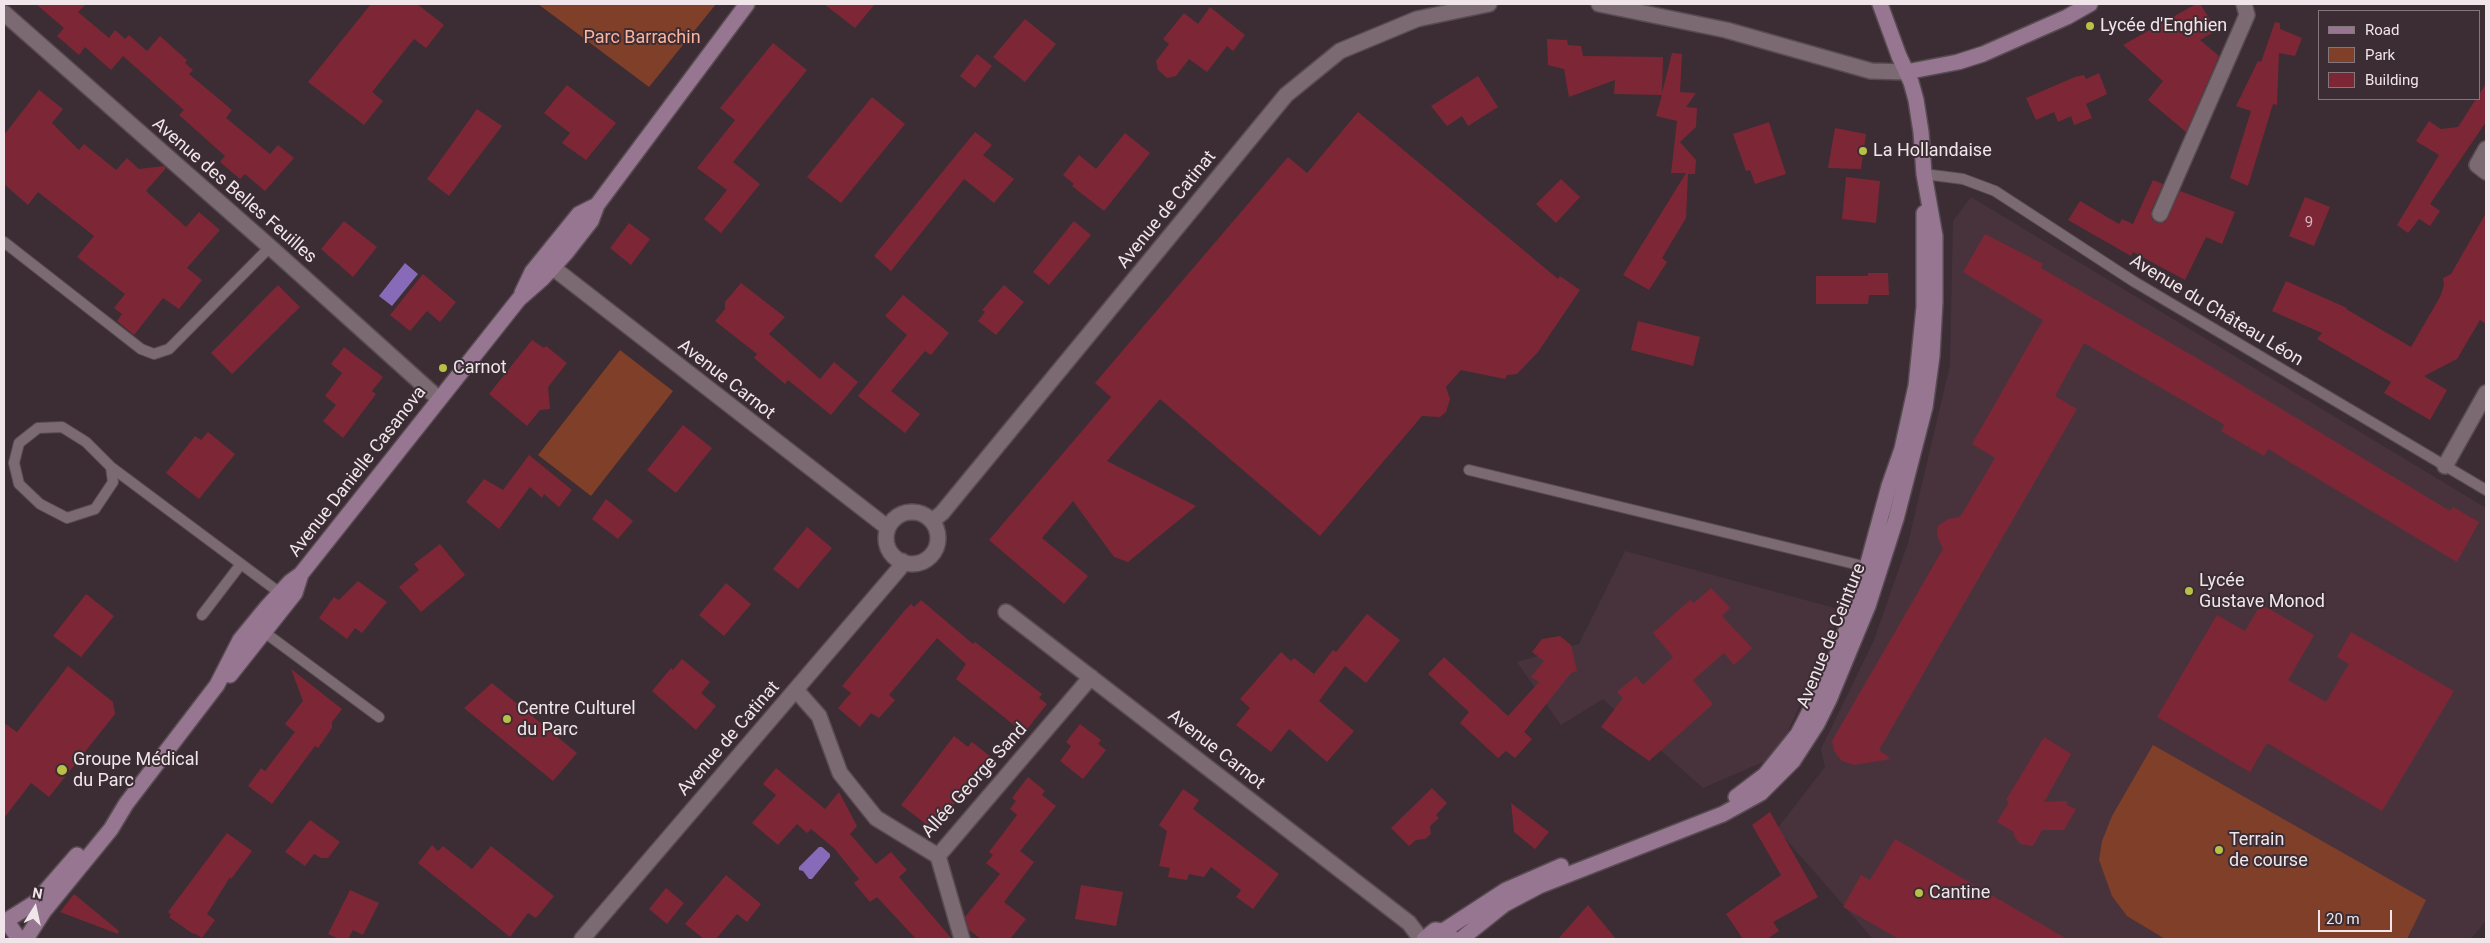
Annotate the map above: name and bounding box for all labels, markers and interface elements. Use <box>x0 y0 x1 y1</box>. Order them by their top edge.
legend <box>2318 10 2480 100</box>
place label: Lycée d'Enghien <box>2100 15 2227 37</box>
marker: Lycée d'Enghien <box>2084 20 2096 32</box>
text: Road <box>2365 21 2399 39</box>
park label: Parc Barrachin <box>583 27 701 49</box>
text: Park <box>2365 46 2395 64</box>
text: Building <box>2365 71 2419 89</box>
street label: Avenue des Belles Feuilles <box>147 114 321 268</box>
place label: La Hollandaise <box>1873 140 1992 162</box>
marker: La Hollandaise <box>1857 145 1869 157</box>
street label: Avenue de Catinat <box>1113 147 1221 273</box>
house number: 9 <box>2305 214 2313 232</box>
street label: Avenue du Château Léon <box>2125 251 2307 371</box>
street label: Avenue Carnot <box>673 335 779 425</box>
place label: Carnot <box>453 357 507 379</box>
marker: Carnot <box>437 362 449 374</box>
street label: Avenue Danielle Casanova <box>285 382 431 562</box>
street label: Avenue de Ceinture <box>1793 560 1871 712</box>
place label: Lycée Gustave Monod <box>2199 570 2325 612</box>
marker: Lycée Gustave Monod <box>2183 585 2195 597</box>
street label: Avenue de Catinat <box>673 677 785 801</box>
place label: Centre Culturel du Parc <box>517 698 636 741</box>
street label: Avenue Carnot <box>1163 705 1269 795</box>
marker: Centre Culturel du Parc <box>501 713 513 725</box>
street label: Allée George Sand <box>918 719 1032 843</box>
place label: Groupe Médical du Parc <box>73 749 199 792</box>
marker: Groupe Médical du Parc <box>55 763 69 777</box>
place label: Terrain de course <box>2229 829 2308 872</box>
marker: Terrain de course <box>2213 844 2225 856</box>
place label: Cantine <box>1929 882 1990 904</box>
north arrow <box>10 883 60 933</box>
text: N <box>31 884 44 902</box>
marker: Cantine <box>1913 887 1925 899</box>
scale bar <box>2320 900 2394 932</box>
text: 20 m <box>2326 910 2360 928</box>

